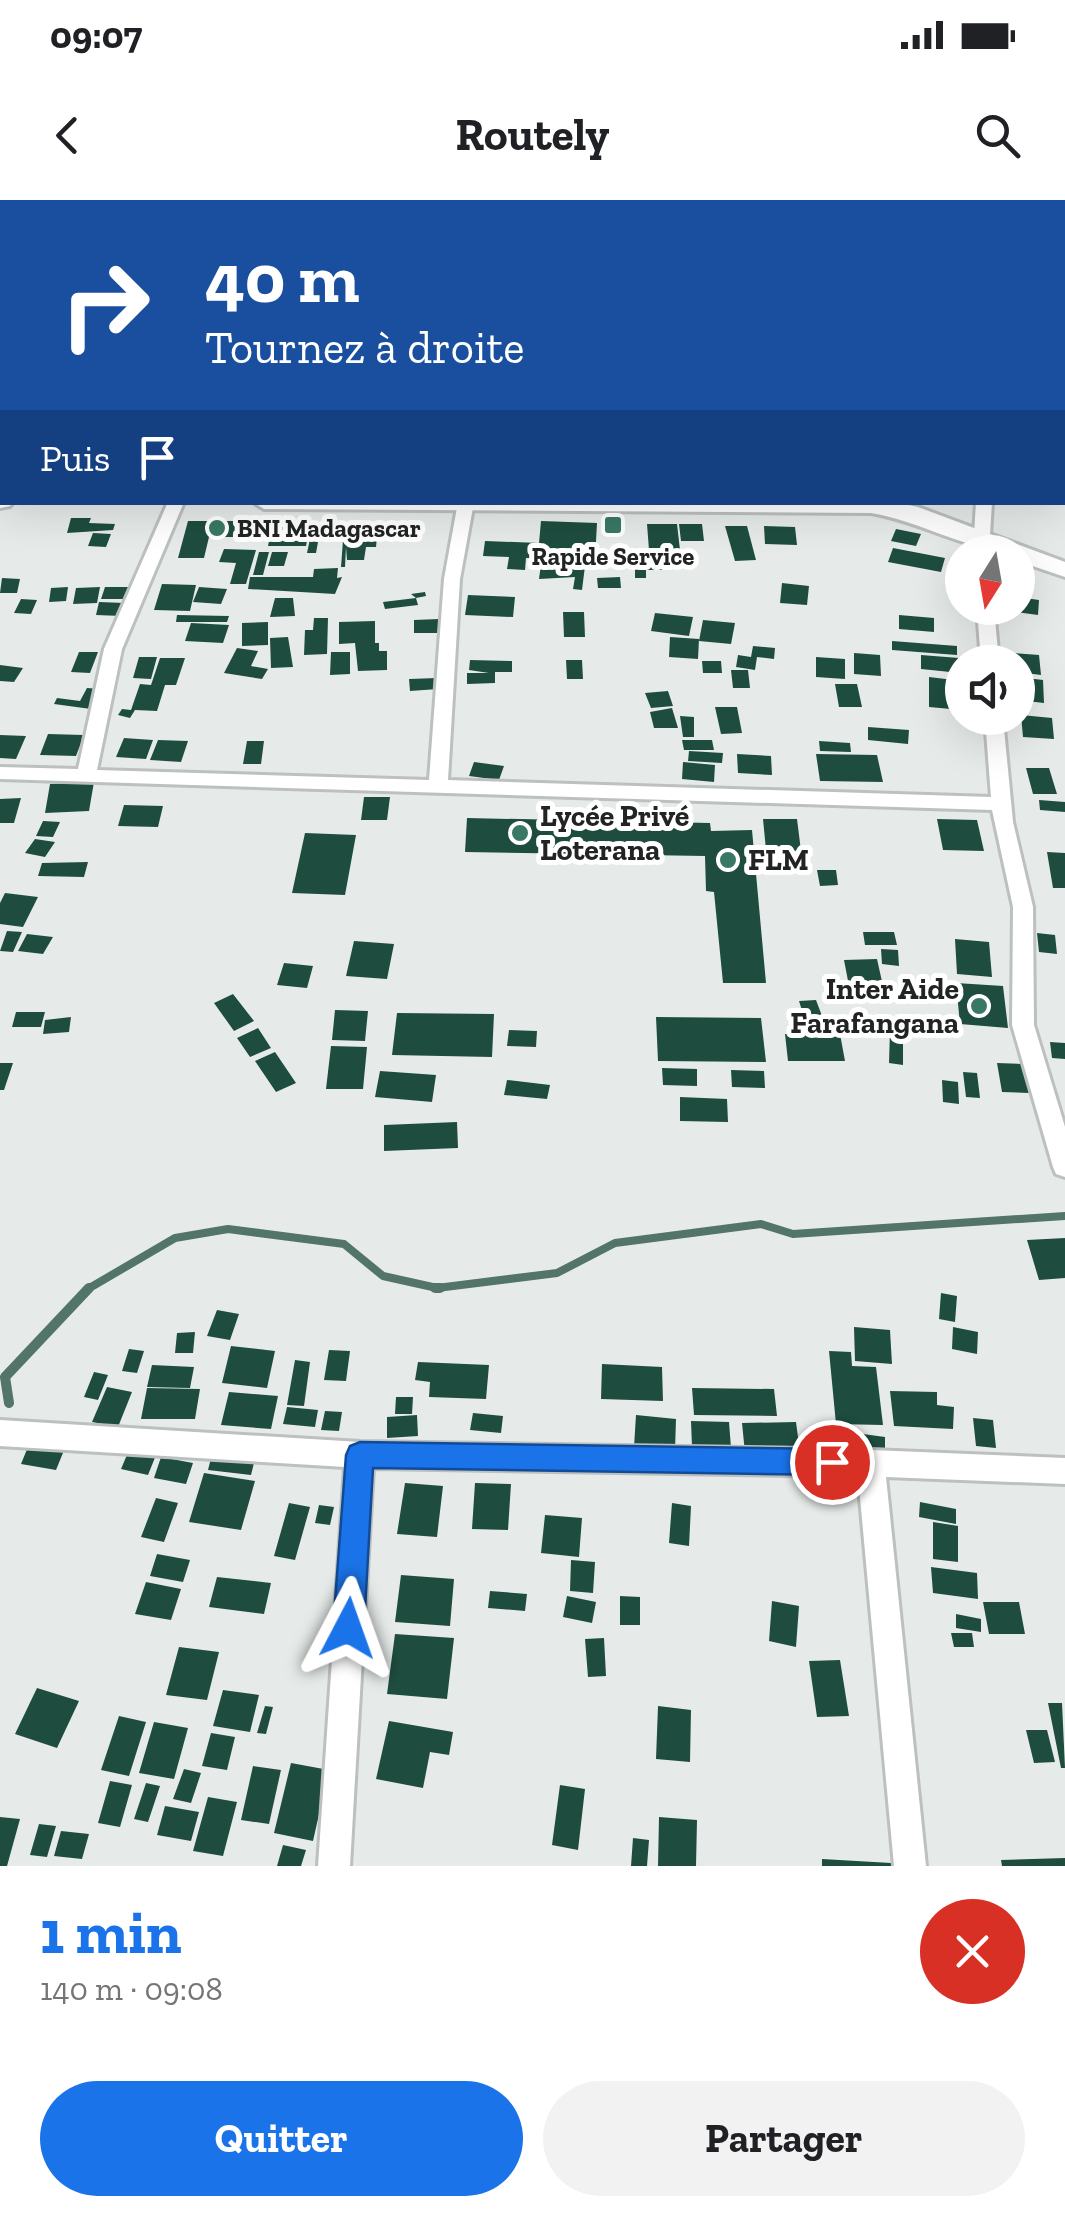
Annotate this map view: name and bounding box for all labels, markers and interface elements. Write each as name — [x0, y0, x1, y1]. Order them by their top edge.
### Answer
text: 09:07 — [50, 12, 142, 58]
icon: back — [40, 108, 95, 163]
text: Routely — [456, 108, 609, 162]
icon: search — [970, 108, 1025, 163]
text: 40 m — [205, 236, 360, 320]
icon: right — [40, 240, 170, 370]
text: Tournez à droite — [205, 321, 524, 375]
icon: arrive — [130, 430, 185, 485]
text: Puis — [40, 435, 110, 481]
place label: BNI Madagascar — [237, 513, 421, 543]
marker: Rapide Service — [602, 514, 624, 536]
marker: BNI Madagascar — [206, 517, 228, 539]
north arrow — [945, 535, 1035, 625]
map controls — [945, 535, 1035, 735]
place label: Rapide Service — [532, 541, 694, 571]
button: sound — [945, 645, 1035, 735]
place label: Lycée Privé Loterana — [540, 798, 689, 868]
marker: Lycée Privé Loterana — [509, 822, 531, 844]
place label: FLM — [748, 842, 809, 878]
marker: FLM — [717, 849, 739, 871]
place label: Inter Aide Farafangana — [790, 971, 959, 1041]
marker: Inter Aide Farafangana — [968, 995, 990, 1017]
pin — [790, 1420, 875, 1505]
icon: arrive — [805, 1435, 860, 1490]
position arrow — [296, 1576, 400, 1680]
text: 1 min — [40, 1896, 182, 1968]
button: close — [920, 1899, 1025, 2004]
text: 140 m · 09:08 — [40, 1970, 223, 2008]
button: Quitter — [40, 2081, 523, 2196]
button: Partager — [543, 2081, 1025, 2196]

